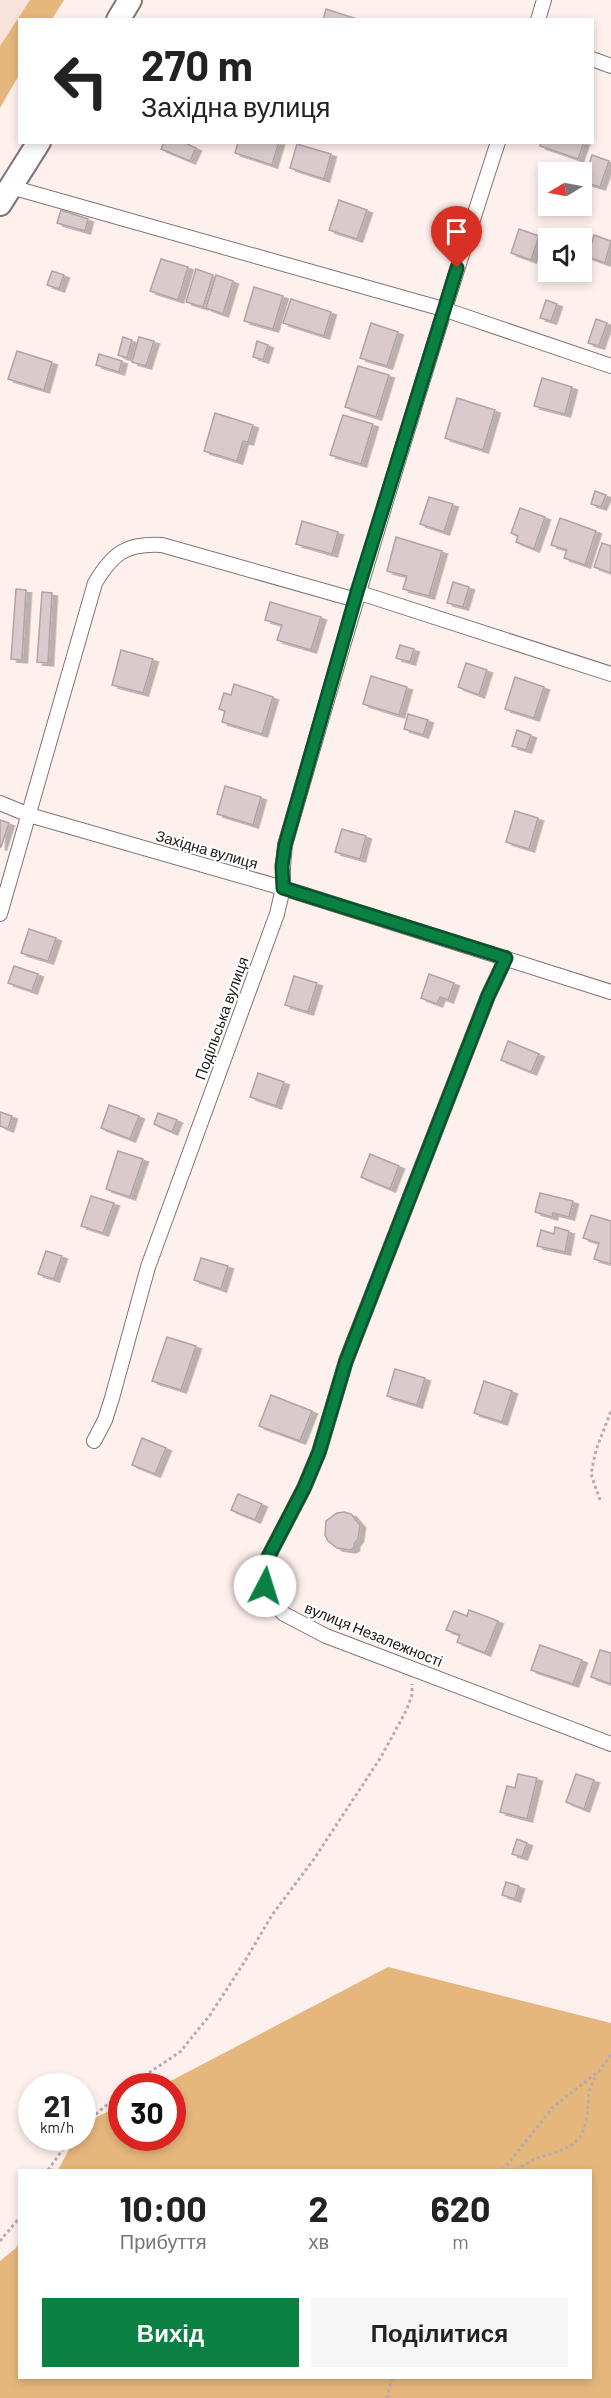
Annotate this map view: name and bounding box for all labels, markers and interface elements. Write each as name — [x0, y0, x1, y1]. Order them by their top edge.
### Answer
text: 270 m — [141, 39, 253, 89]
icon: left — [42, 42, 120, 120]
text: Західна вулиця — [141, 90, 330, 122]
north arrow — [538, 162, 592, 216]
map controls — [538, 162, 592, 282]
pin — [431, 206, 482, 268]
icon: arrive — [440, 215, 473, 248]
button: sound — [538, 228, 592, 282]
street label: Західна вулиця — [154, 826, 260, 872]
street label: Подільська вулиця — [190, 954, 252, 1082]
position arrow — [233, 1554, 297, 1618]
street label: вулиця Незалежності — [302, 1598, 446, 1670]
speed limit sign: 30 — [108, 2073, 186, 2151]
text: 21 — [43, 2087, 71, 2123]
text: km/h — [40, 2118, 74, 2136]
text: 10:00 — [119, 2186, 207, 2229]
text: 2 — [309, 2186, 329, 2229]
text: 620 — [431, 2186, 491, 2229]
text: Прибуття — [120, 2229, 207, 2253]
text: хв — [308, 2229, 329, 2253]
text: m — [452, 2229, 469, 2253]
button: Вихід — [42, 2298, 299, 2367]
button: Поділитися — [311, 2298, 568, 2367]

